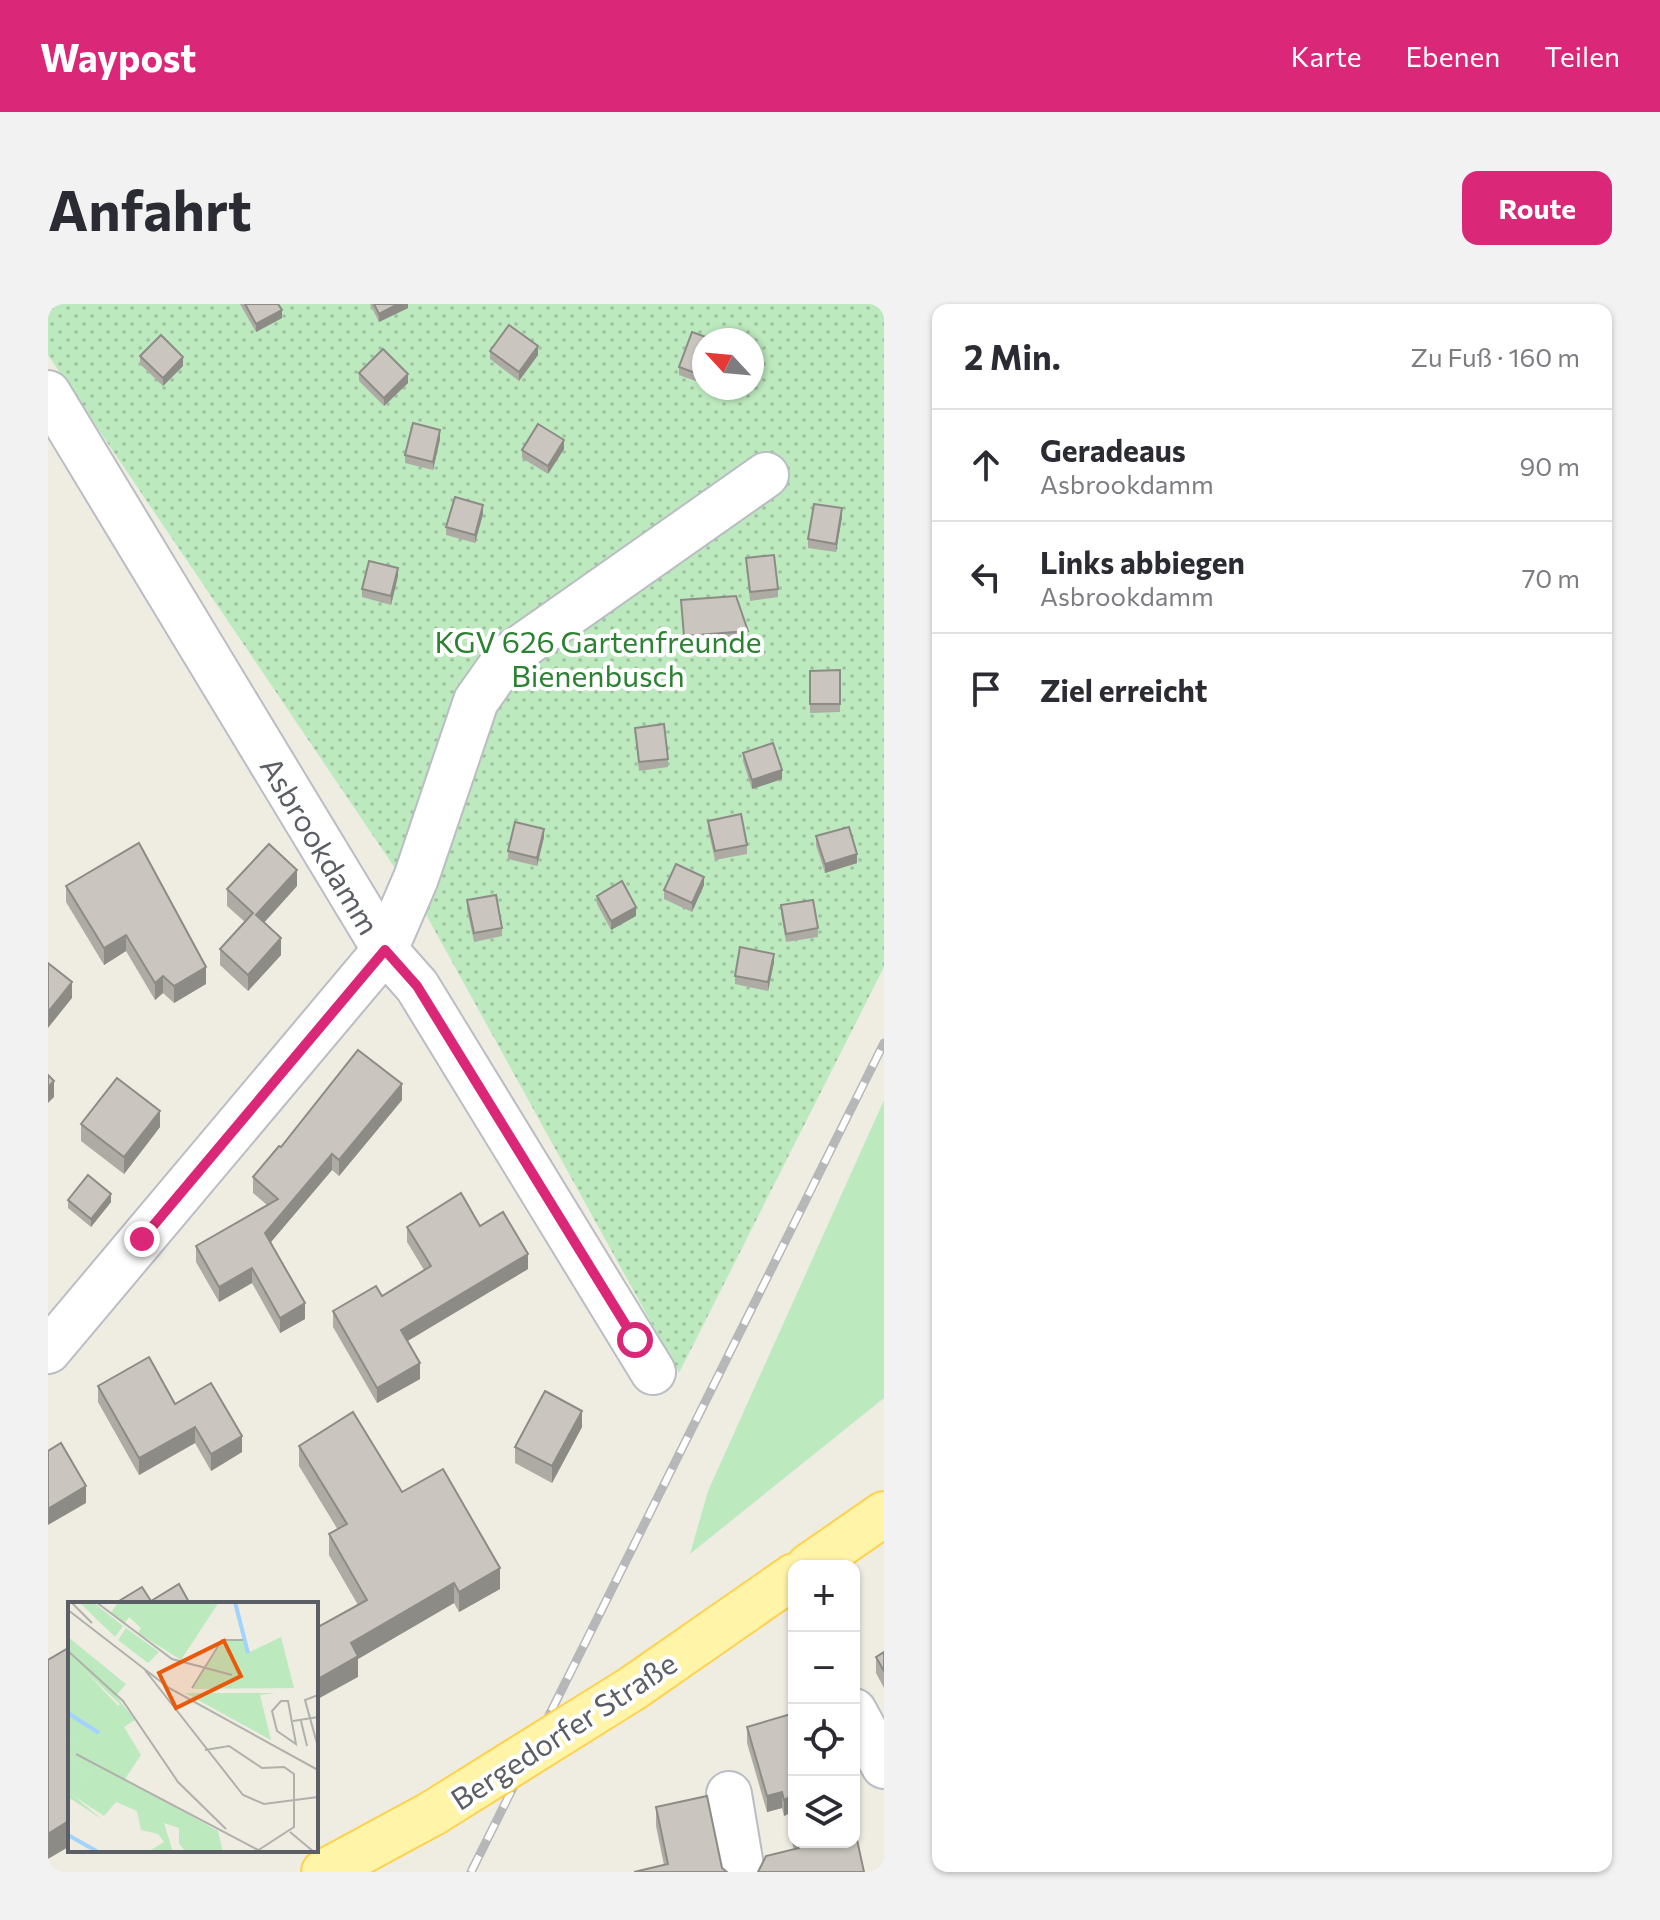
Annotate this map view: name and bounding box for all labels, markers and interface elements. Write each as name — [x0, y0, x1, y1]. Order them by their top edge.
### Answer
text: Waypost — [40, 33, 196, 80]
text: Karte — [1291, 39, 1362, 73]
text: Ebenen — [1406, 39, 1500, 73]
text: Teilen — [1544, 39, 1620, 73]
button: Route — [1462, 171, 1612, 245]
text: Anfahrt — [48, 174, 252, 243]
north arrow — [692, 328, 764, 400]
text: 2 Min. — [964, 335, 1061, 377]
text: Zu Fuß · 160 m — [1411, 341, 1580, 372]
text: Geradeaus — [1040, 431, 1186, 468]
icon: ahead — [964, 443, 1008, 487]
text: 90 m — [1520, 450, 1580, 481]
text: Asbrookdamm — [1040, 468, 1214, 499]
text: Links abbiegen — [1040, 543, 1245, 580]
icon: left — [964, 555, 1008, 599]
text: 70 m — [1522, 562, 1580, 593]
text: Asbrookdamm — [1040, 580, 1214, 611]
park label: KGV 626 Gartenfreunde Bienenbusch — [435, 622, 762, 693]
icon: arrive — [964, 667, 1008, 711]
text: Ziel erreicht — [1040, 671, 1208, 708]
street label: Asbrookdamm — [254, 750, 388, 940]
route end — [124, 1221, 160, 1257]
route start — [617, 1322, 653, 1358]
map controls — [788, 1560, 860, 1848]
button: + — [788, 1560, 860, 1632]
inset map — [68, 1602, 318, 1852]
button: − — [788, 1632, 860, 1704]
street label: Bergedorfer Straße — [443, 1643, 683, 1817]
button: locate — [788, 1704, 860, 1776]
button: layers — [788, 1776, 860, 1848]

